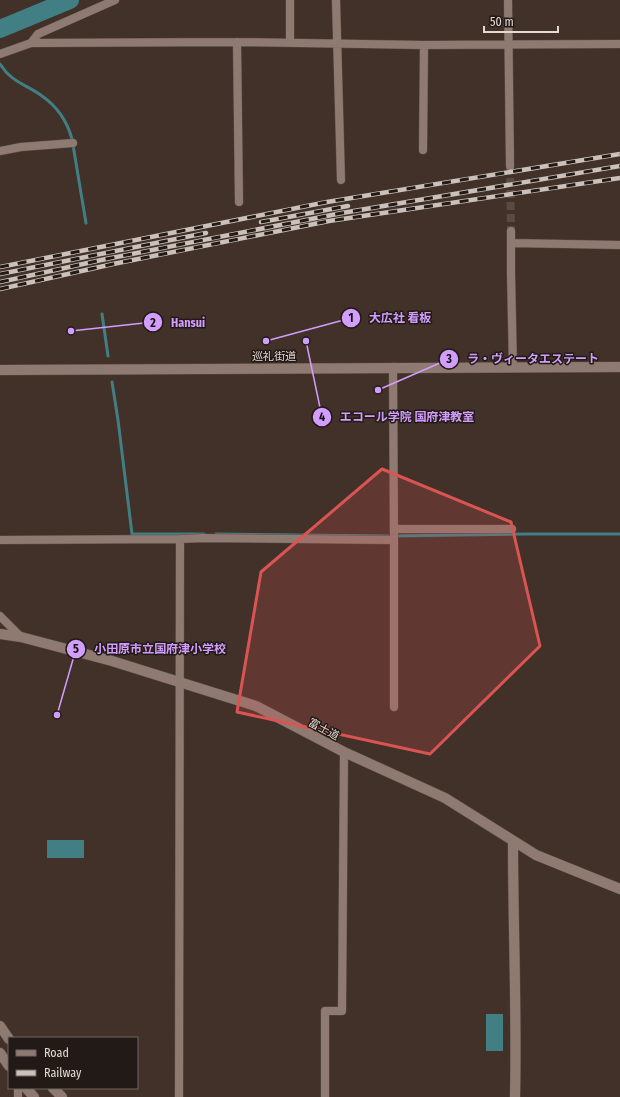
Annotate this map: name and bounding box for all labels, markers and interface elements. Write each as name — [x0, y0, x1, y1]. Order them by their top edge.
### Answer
scale bar — [484, 8, 558, 34]
text: 50 m — [490, 15, 514, 29]
callout: 大広社 看板 — [341, 306, 440, 330]
callout: Hansui — [143, 310, 213, 334]
text: 1 — [348, 311, 354, 325]
text: 大広社 看板 — [369, 311, 431, 325]
text: 2 — [149, 316, 156, 330]
text: Hansui — [171, 316, 205, 330]
callout: ラ・ヴィータエステート — [439, 347, 607, 371]
street label: 巡礼街道 — [252, 350, 296, 363]
text: 3 — [445, 352, 452, 366]
text: ラ・ヴィータエステート — [467, 352, 599, 366]
callout: エコール学院 国府津教室 — [312, 405, 482, 429]
text: 4 — [319, 410, 325, 424]
text: エコール学院 国府津教室 — [340, 410, 474, 424]
callout: 小田原市立国府津小学校 — [66, 637, 234, 661]
text: 5 — [73, 642, 79, 656]
text: 小田原市立国府津小学校 — [94, 642, 226, 656]
street label: 富士道 — [306, 716, 341, 743]
legend — [8, 1037, 138, 1089]
text: Road — [44, 1046, 69, 1060]
text: Railway — [44, 1066, 82, 1080]

